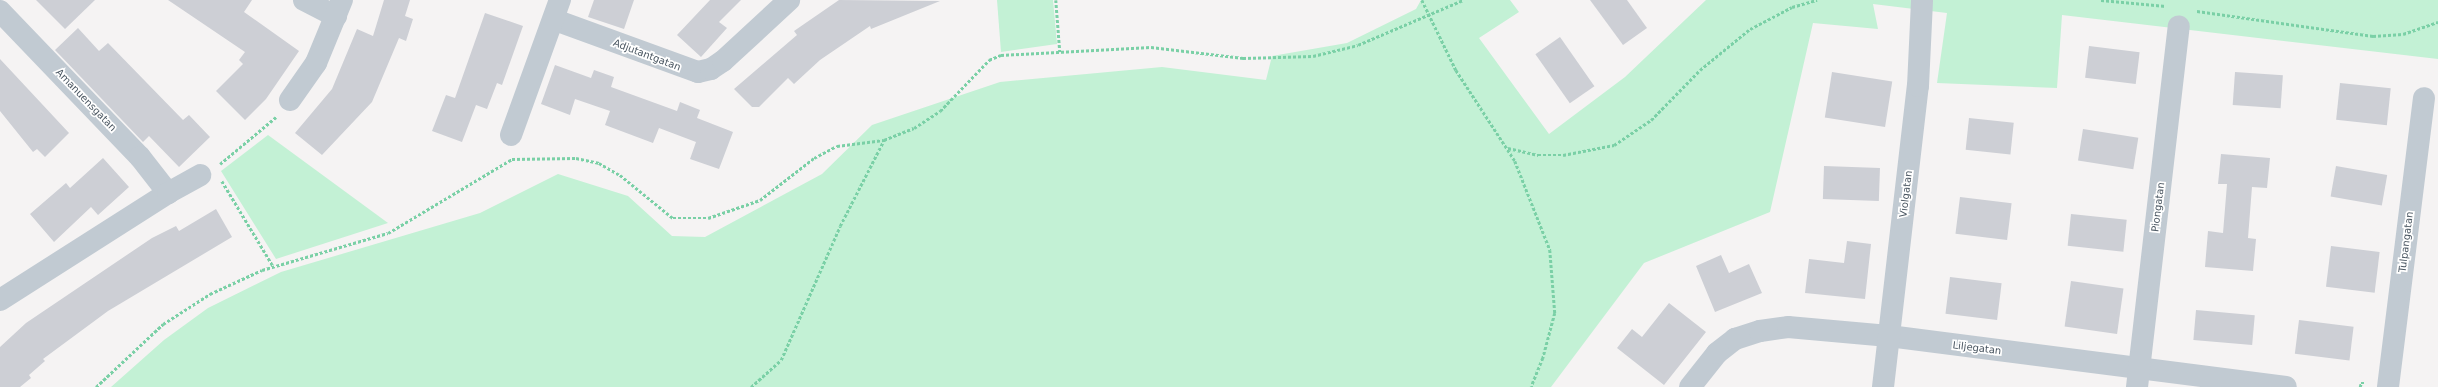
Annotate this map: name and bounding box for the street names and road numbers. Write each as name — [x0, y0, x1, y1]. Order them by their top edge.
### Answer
street label: Adjutantgatan — [612, 37, 682, 73]
street label: Amanuensgatan — [53, 66, 119, 134]
street label: Violgatan — [1897, 170, 1915, 218]
street label: Piongatan — [2149, 182, 2167, 232]
street label: Tulpangatan — [2396, 211, 2416, 273]
street label: Liljegatan — [1952, 339, 2002, 357]

